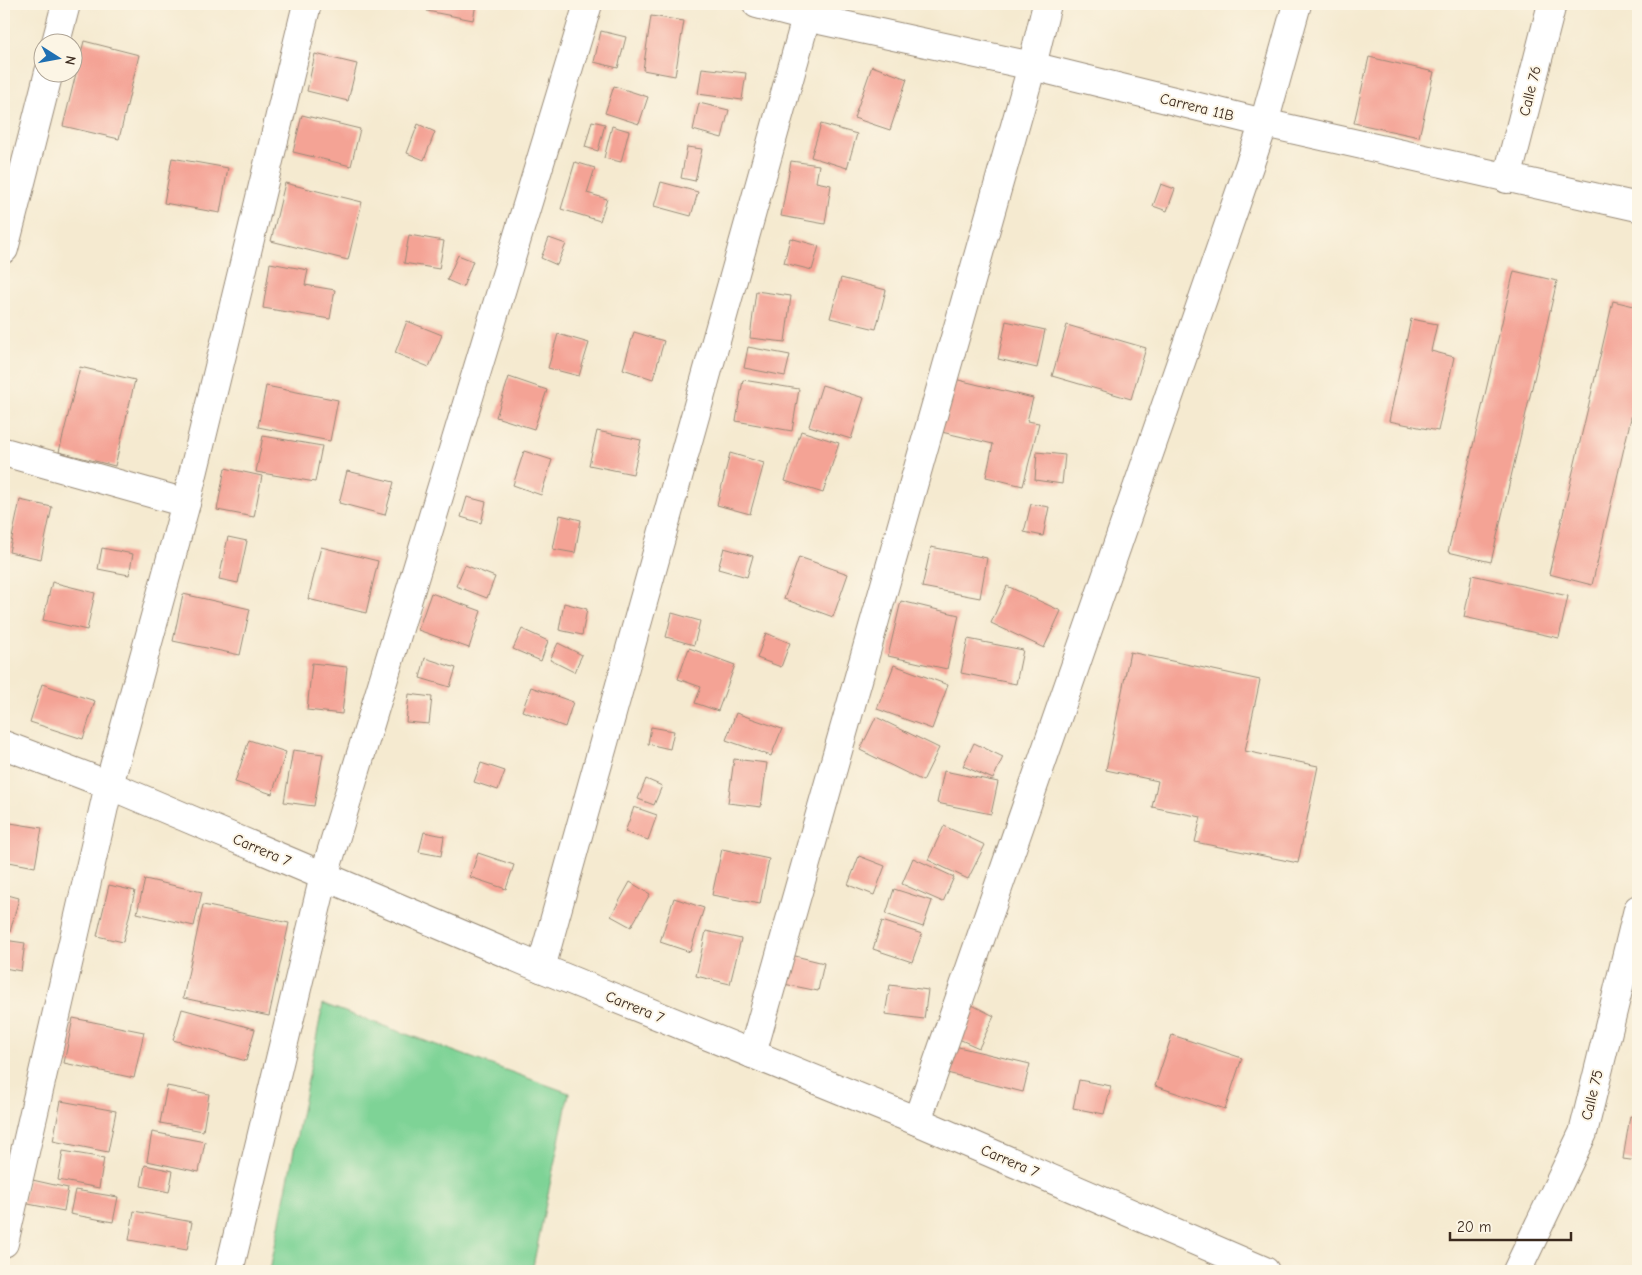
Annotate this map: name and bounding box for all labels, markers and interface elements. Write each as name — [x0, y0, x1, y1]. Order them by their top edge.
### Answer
north arrow — [32, 32, 82, 82]
text: N — [61, 54, 79, 66]
street label: Calle 76 — [1515, 64, 1545, 118]
street label: Carrera 11B — [1158, 89, 1236, 125]
street label: Carrera 7 — [230, 830, 294, 870]
street label: Carrera 7 — [603, 987, 667, 1027]
street label: Calle 75 — [1577, 1068, 1607, 1122]
street label: Carrera 7 — [978, 1141, 1042, 1181]
scale bar — [1450, 1210, 1571, 1242]
text: 20 m — [1457, 1218, 1491, 1236]

